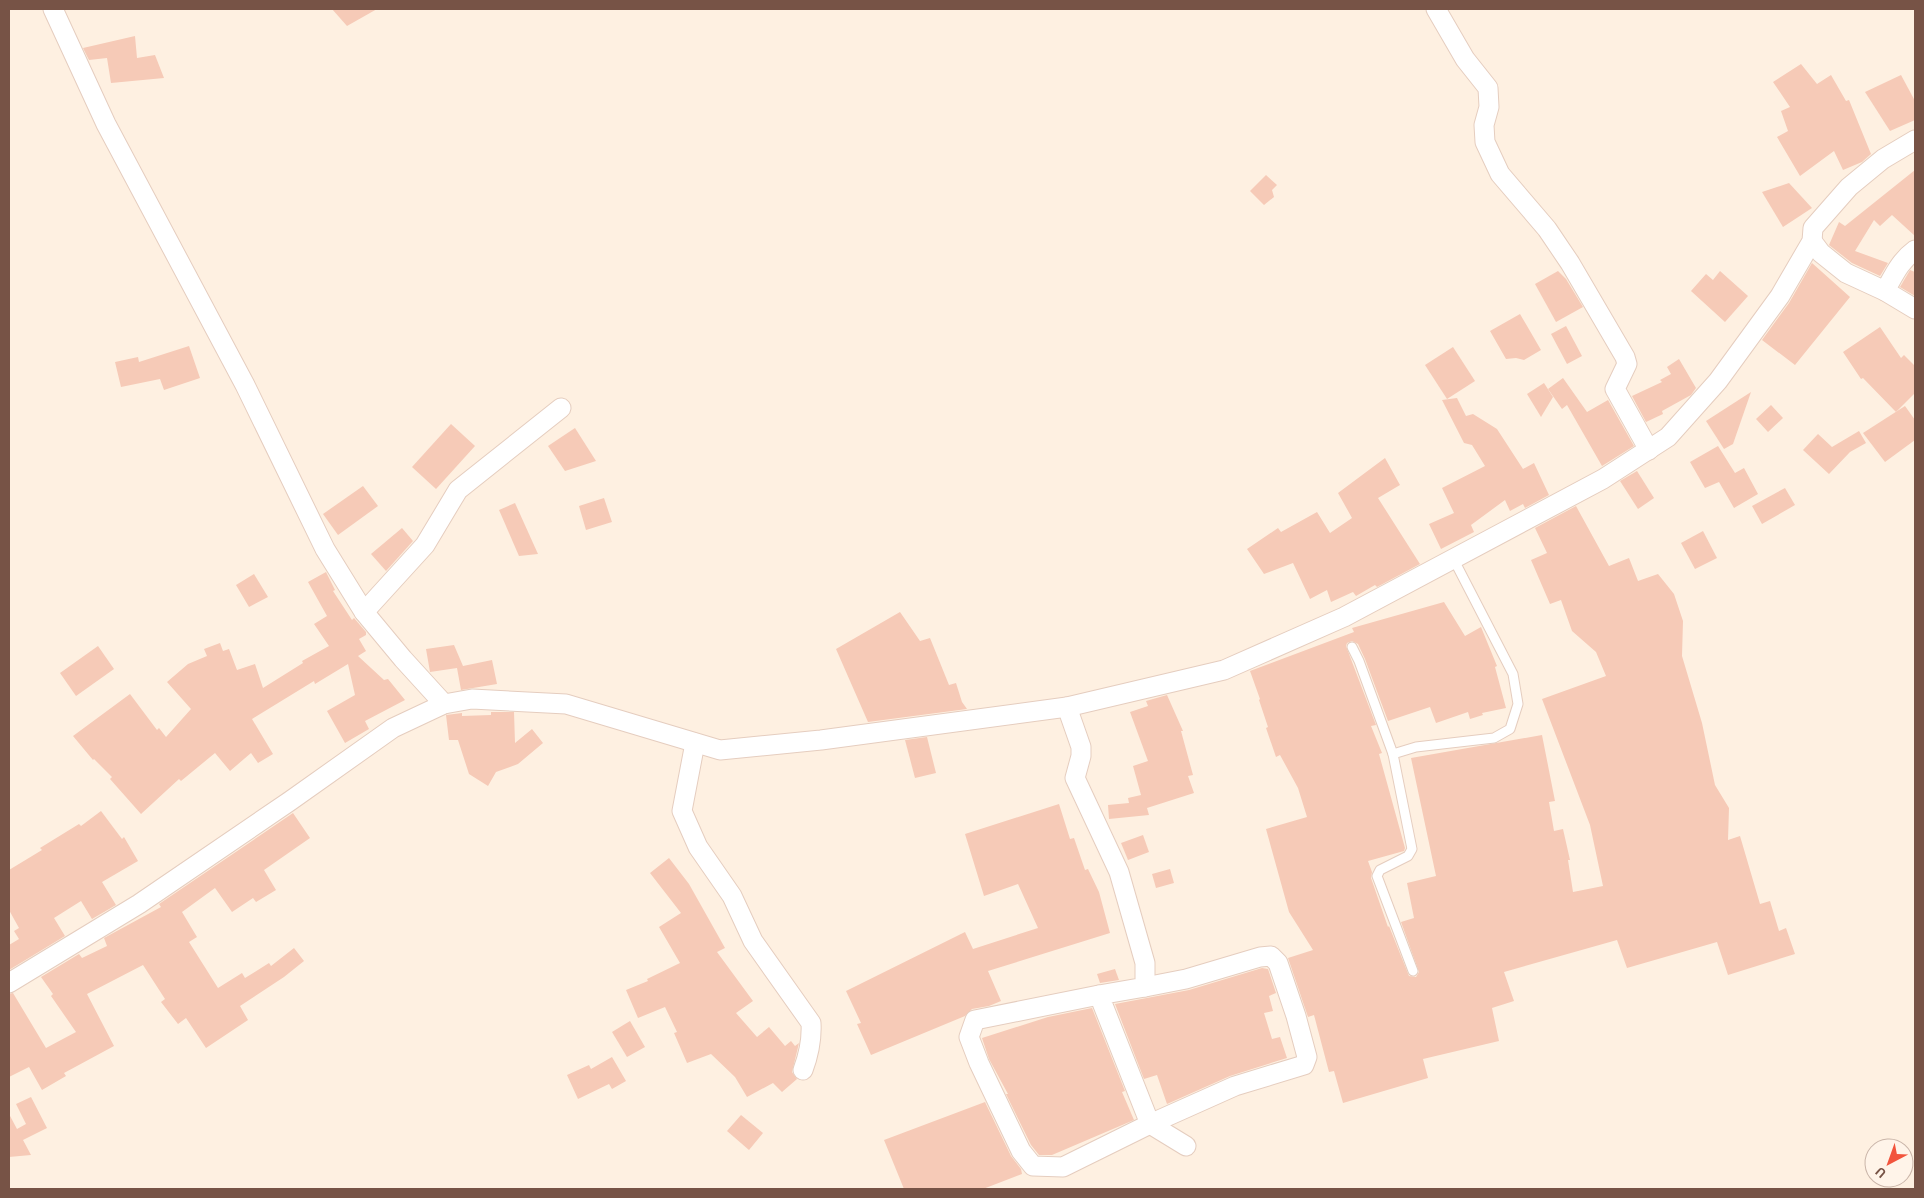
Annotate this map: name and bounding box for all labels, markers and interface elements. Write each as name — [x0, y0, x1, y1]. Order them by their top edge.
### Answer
north arrow — [1864, 1138, 1914, 1188]
text: U — [1873, 1164, 1889, 1180]

